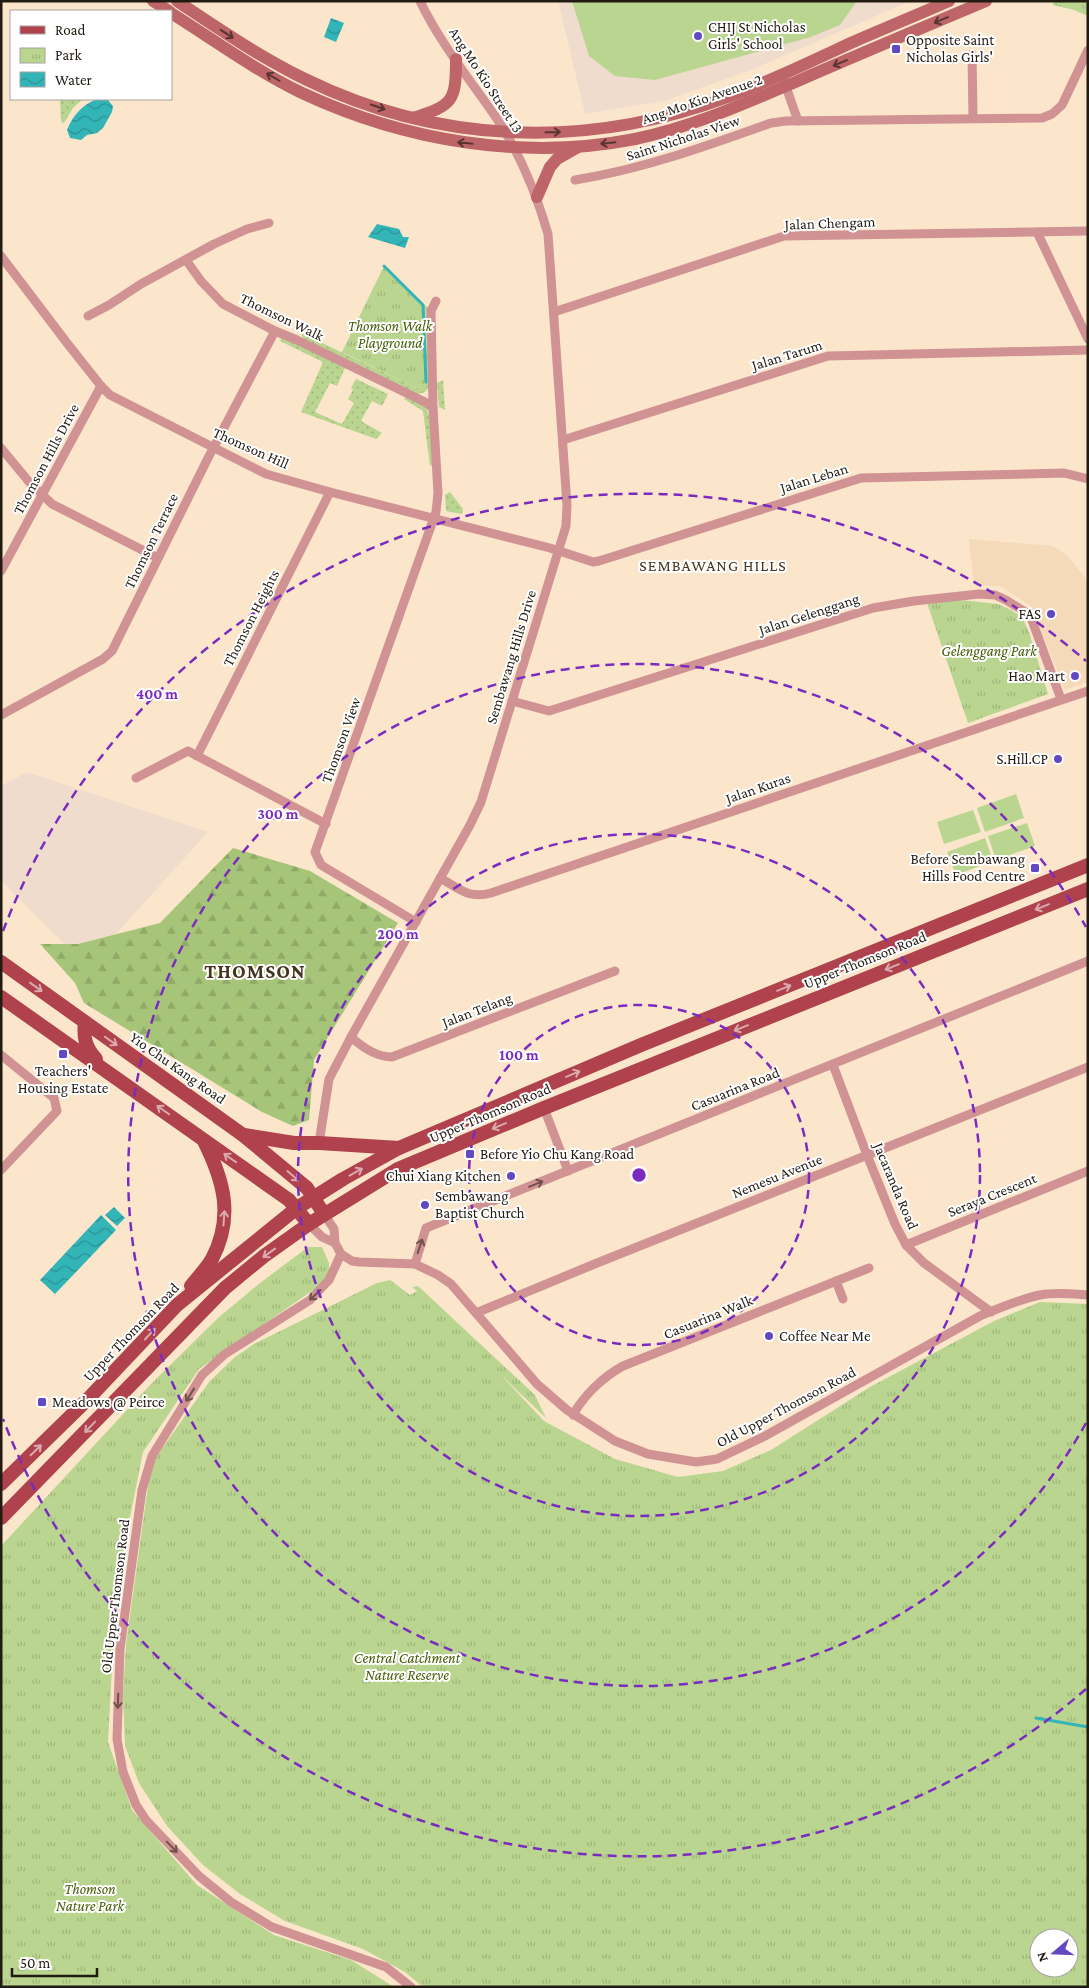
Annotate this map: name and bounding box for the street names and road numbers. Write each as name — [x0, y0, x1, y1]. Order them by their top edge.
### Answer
street label: Ang Mo Kio Street 13 — [445, 24, 526, 136]
street label: Ang Mo Kio Avenue 2 — [640, 71, 765, 128]
street label: Saint Nicholas View — [624, 112, 743, 164]
street label: Jalan Chengam — [782, 213, 876, 234]
street label: Thomson Walk — [238, 290, 327, 345]
street label: Jalan Tarum — [748, 337, 825, 375]
street label: Thomson Hills Drive — [10, 401, 82, 517]
street label: Thomson Hill — [210, 424, 292, 472]
street label: Jalan Leban — [776, 460, 850, 497]
street label: Thomson Terrace — [121, 490, 181, 591]
street label: Thomson Heights — [220, 567, 283, 669]
street label: Sembawang Hills Drive — [483, 588, 540, 726]
street label: Jalan Gelenggang — [755, 590, 861, 639]
street label: Thomson View — [318, 694, 364, 785]
street label: Jalan Kuras — [722, 769, 793, 808]
street label: Upper Thomson Road — [801, 928, 929, 993]
street label: Jalan Telang — [438, 989, 515, 1032]
street label: Yio Chu Kang Road — [126, 1029, 229, 1108]
street label: Casuarina Road — [688, 1064, 782, 1114]
street label: Upper Thomson Road — [427, 1080, 554, 1147]
street label: Jacaranda Road — [869, 1138, 922, 1232]
street label: Nemesu Avenue — [730, 1150, 825, 1201]
street label: Seraya Crescent — [945, 1170, 1040, 1221]
street label: Upper Thomson Road — [80, 1279, 183, 1385]
street label: Casuarina Walk — [661, 1292, 756, 1342]
street label: Old Upper Thomson Road — [714, 1363, 859, 1451]
street label: Old Upper Thomson Road — [98, 1518, 133, 1674]

